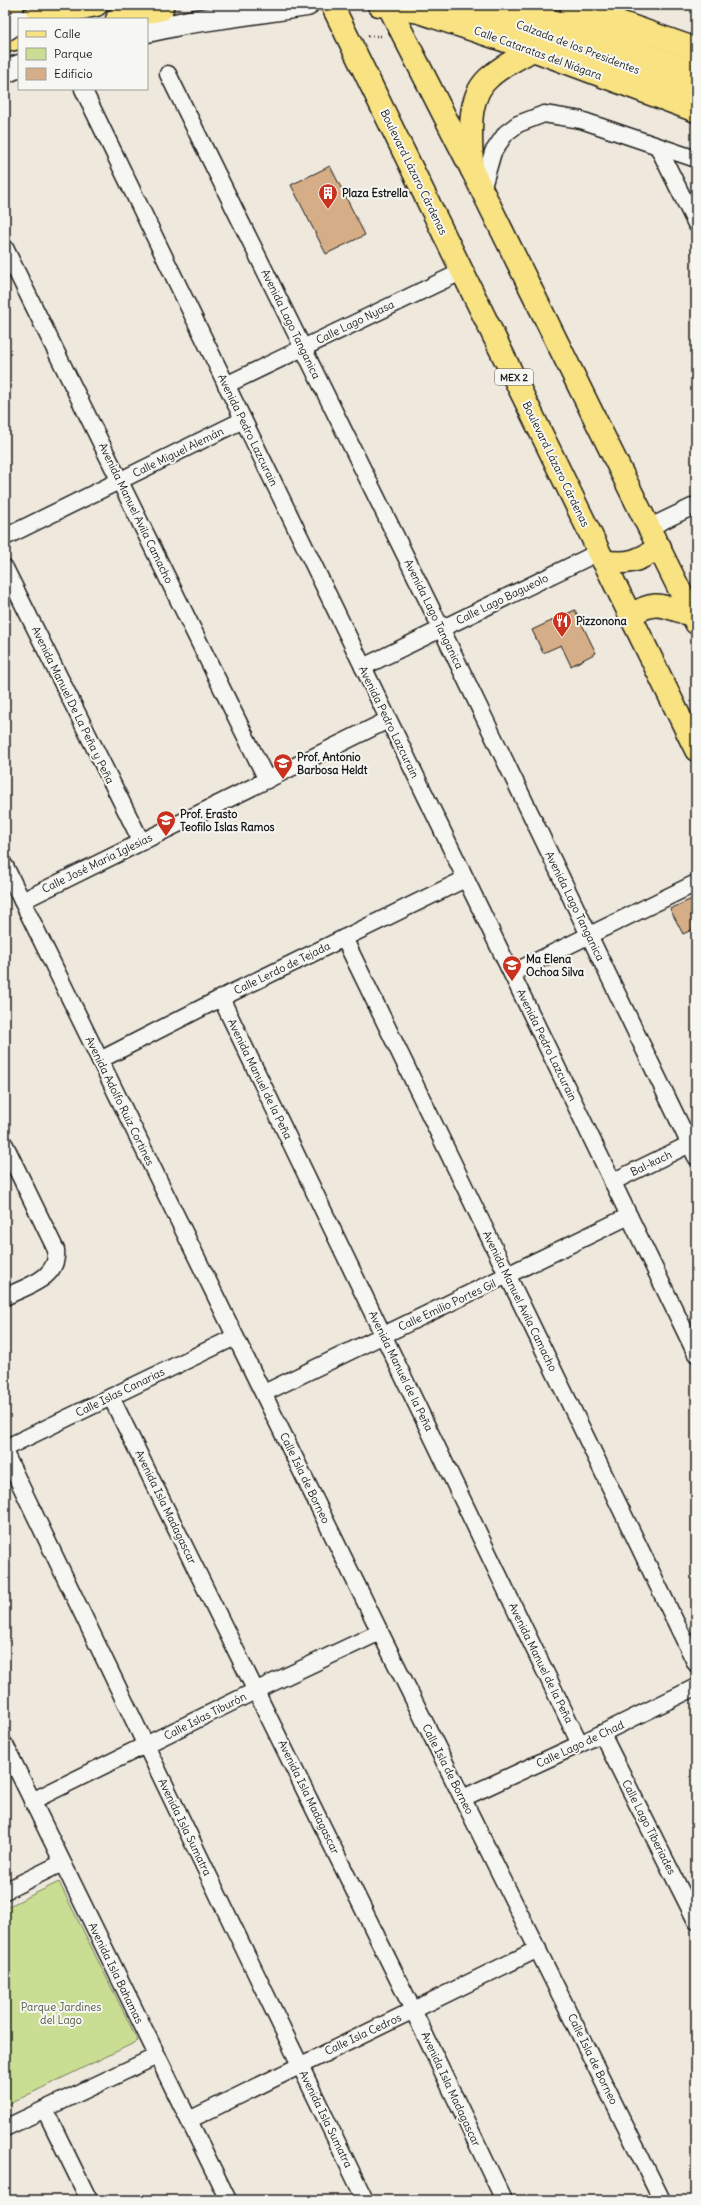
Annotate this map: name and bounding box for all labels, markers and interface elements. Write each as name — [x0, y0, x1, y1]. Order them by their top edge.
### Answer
street label: Calzada de los Presidentes — [514, 17, 642, 77]
legend — [18, 18, 148, 90]
street label: Calle Cataratas del Niágara — [472, 23, 604, 83]
text: Calle — [54, 26, 81, 41]
text: Parque — [54, 46, 93, 61]
text: Edificio — [54, 66, 93, 81]
street label: Boulevard Lázaro Cárdenas — [377, 107, 451, 237]
building icon: Plaza Estrella — [317, 182, 339, 210]
place label: Plaza Estrella — [342, 186, 409, 200]
street label: Avenida Lago Tanganica — [258, 267, 324, 381]
street label: Calle Lago Nyasa — [314, 297, 396, 347]
road number: MEX 2 — [495, 369, 533, 385]
street label: Avenida Pedro Lazcurain — [215, 372, 281, 488]
street label: Boulevard Lázaro Cárdenas — [519, 399, 593, 529]
street label: Calle Miguel Alemán — [130, 424, 226, 480]
street label: Avenida Manuel Avila Camacho — [96, 440, 176, 586]
street label: Avenida Lago Tanganica — [401, 557, 467, 671]
street label: Calle Lago Bagueolo — [454, 571, 550, 627]
restaurant icon: Pizzonona — [551, 610, 573, 638]
place label: Pizzonona — [576, 614, 628, 628]
street label: Avenida Manuel De La Peña y Peña — [29, 624, 117, 786]
street label: Avenida Pedro Lazcurain — [356, 664, 422, 780]
place label: Prof. Antonio Barbosa Heldt — [297, 750, 368, 777]
school or university icon: Prof. Antonio Barbosa Heldt — [272, 752, 294, 780]
place label: Prof. Erasto Teofilo Islas Ramos — [180, 807, 275, 834]
school or university icon: Prof. Erasto Teofilo Islas Ramos — [155, 809, 177, 837]
street label: Calle José María Iglesias — [40, 830, 154, 896]
street label: Avenida Lago Tanganica — [542, 849, 608, 963]
street label: Calle Lerdo de Tejada — [232, 939, 332, 997]
place label: Ma Elena Ochoa Silva — [526, 952, 585, 979]
school or university icon: Ma Elena Ochoa Silva — [501, 954, 523, 982]
street label: Avenida Pedro Lazcurain — [514, 987, 580, 1103]
street label: Avenida Manuel de la Peña — [225, 1016, 295, 1142]
street label: Avenida Adolfo Ruiz Cortines — [83, 1034, 157, 1168]
street label: Bal-kach — [628, 1147, 674, 1179]
street label: Avenida Manuel Avila Camacho — [480, 1228, 560, 1374]
street label: Calle Emilio Portes Gil — [396, 1276, 498, 1334]
street label: Avenida Manuel de la Peña — [366, 1308, 436, 1434]
street label: Calle Islas Canarias — [73, 1364, 167, 1420]
street label: Calle Isla de Borneo — [277, 1430, 333, 1526]
street label: Avenida Isla Madagascar — [132, 1448, 200, 1567]
street label: Avenida Manuel de la Peña — [506, 1600, 576, 1726]
street label: Calle Islas Tiburón — [161, 1689, 249, 1743]
street label: Calle Lago de Chad — [534, 1717, 627, 1770]
street label: Calle Isla de Borneo — [419, 1722, 477, 1816]
street label: Avenida Isla Madagascar — [275, 1738, 343, 1857]
street label: Avenida Isla Sumatra — [155, 1776, 215, 1878]
street label: Calle Lago Tiberiades — [619, 1777, 679, 1877]
street label: Avenida Isla Bahamas — [85, 1920, 147, 2026]
park label: Parque Jardines del Lago — [21, 2000, 101, 2027]
street label: Calle Isla Cedros — [322, 2010, 404, 2058]
street label: Calle Isla de Borneo — [565, 2011, 621, 2107]
street label: Avenida Isla Madagascar — [418, 2029, 484, 2149]
street label: Avenida Isla Sumatra — [296, 2068, 356, 2170]

